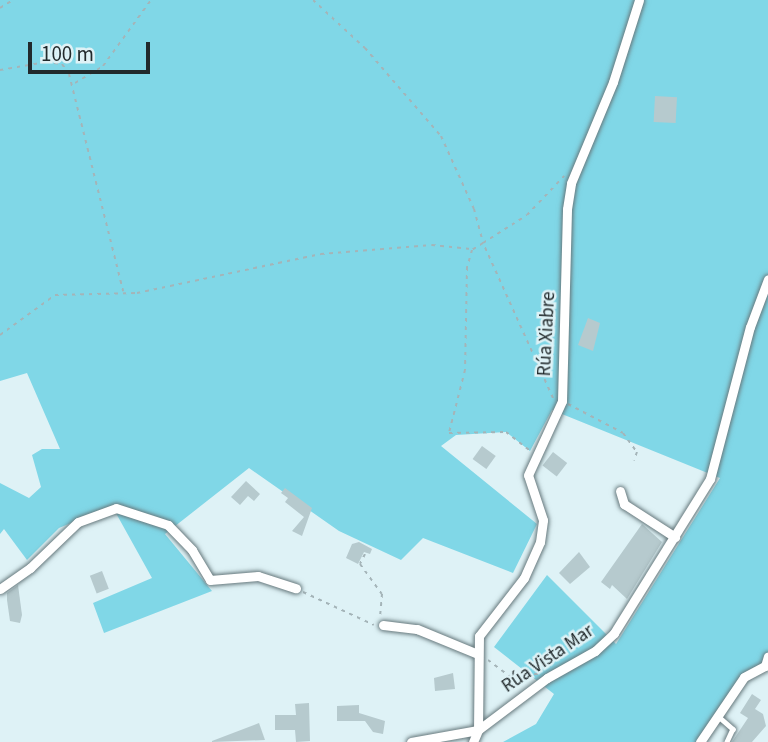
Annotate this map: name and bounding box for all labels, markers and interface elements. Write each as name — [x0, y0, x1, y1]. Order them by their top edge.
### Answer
scale bar — [32, 28, 154, 72]
text: 100 m — [41, 39, 94, 69]
street label: Rúa Xiabre — [533, 291, 561, 377]
street label: Rúa Vista Mar — [498, 620, 598, 698]

